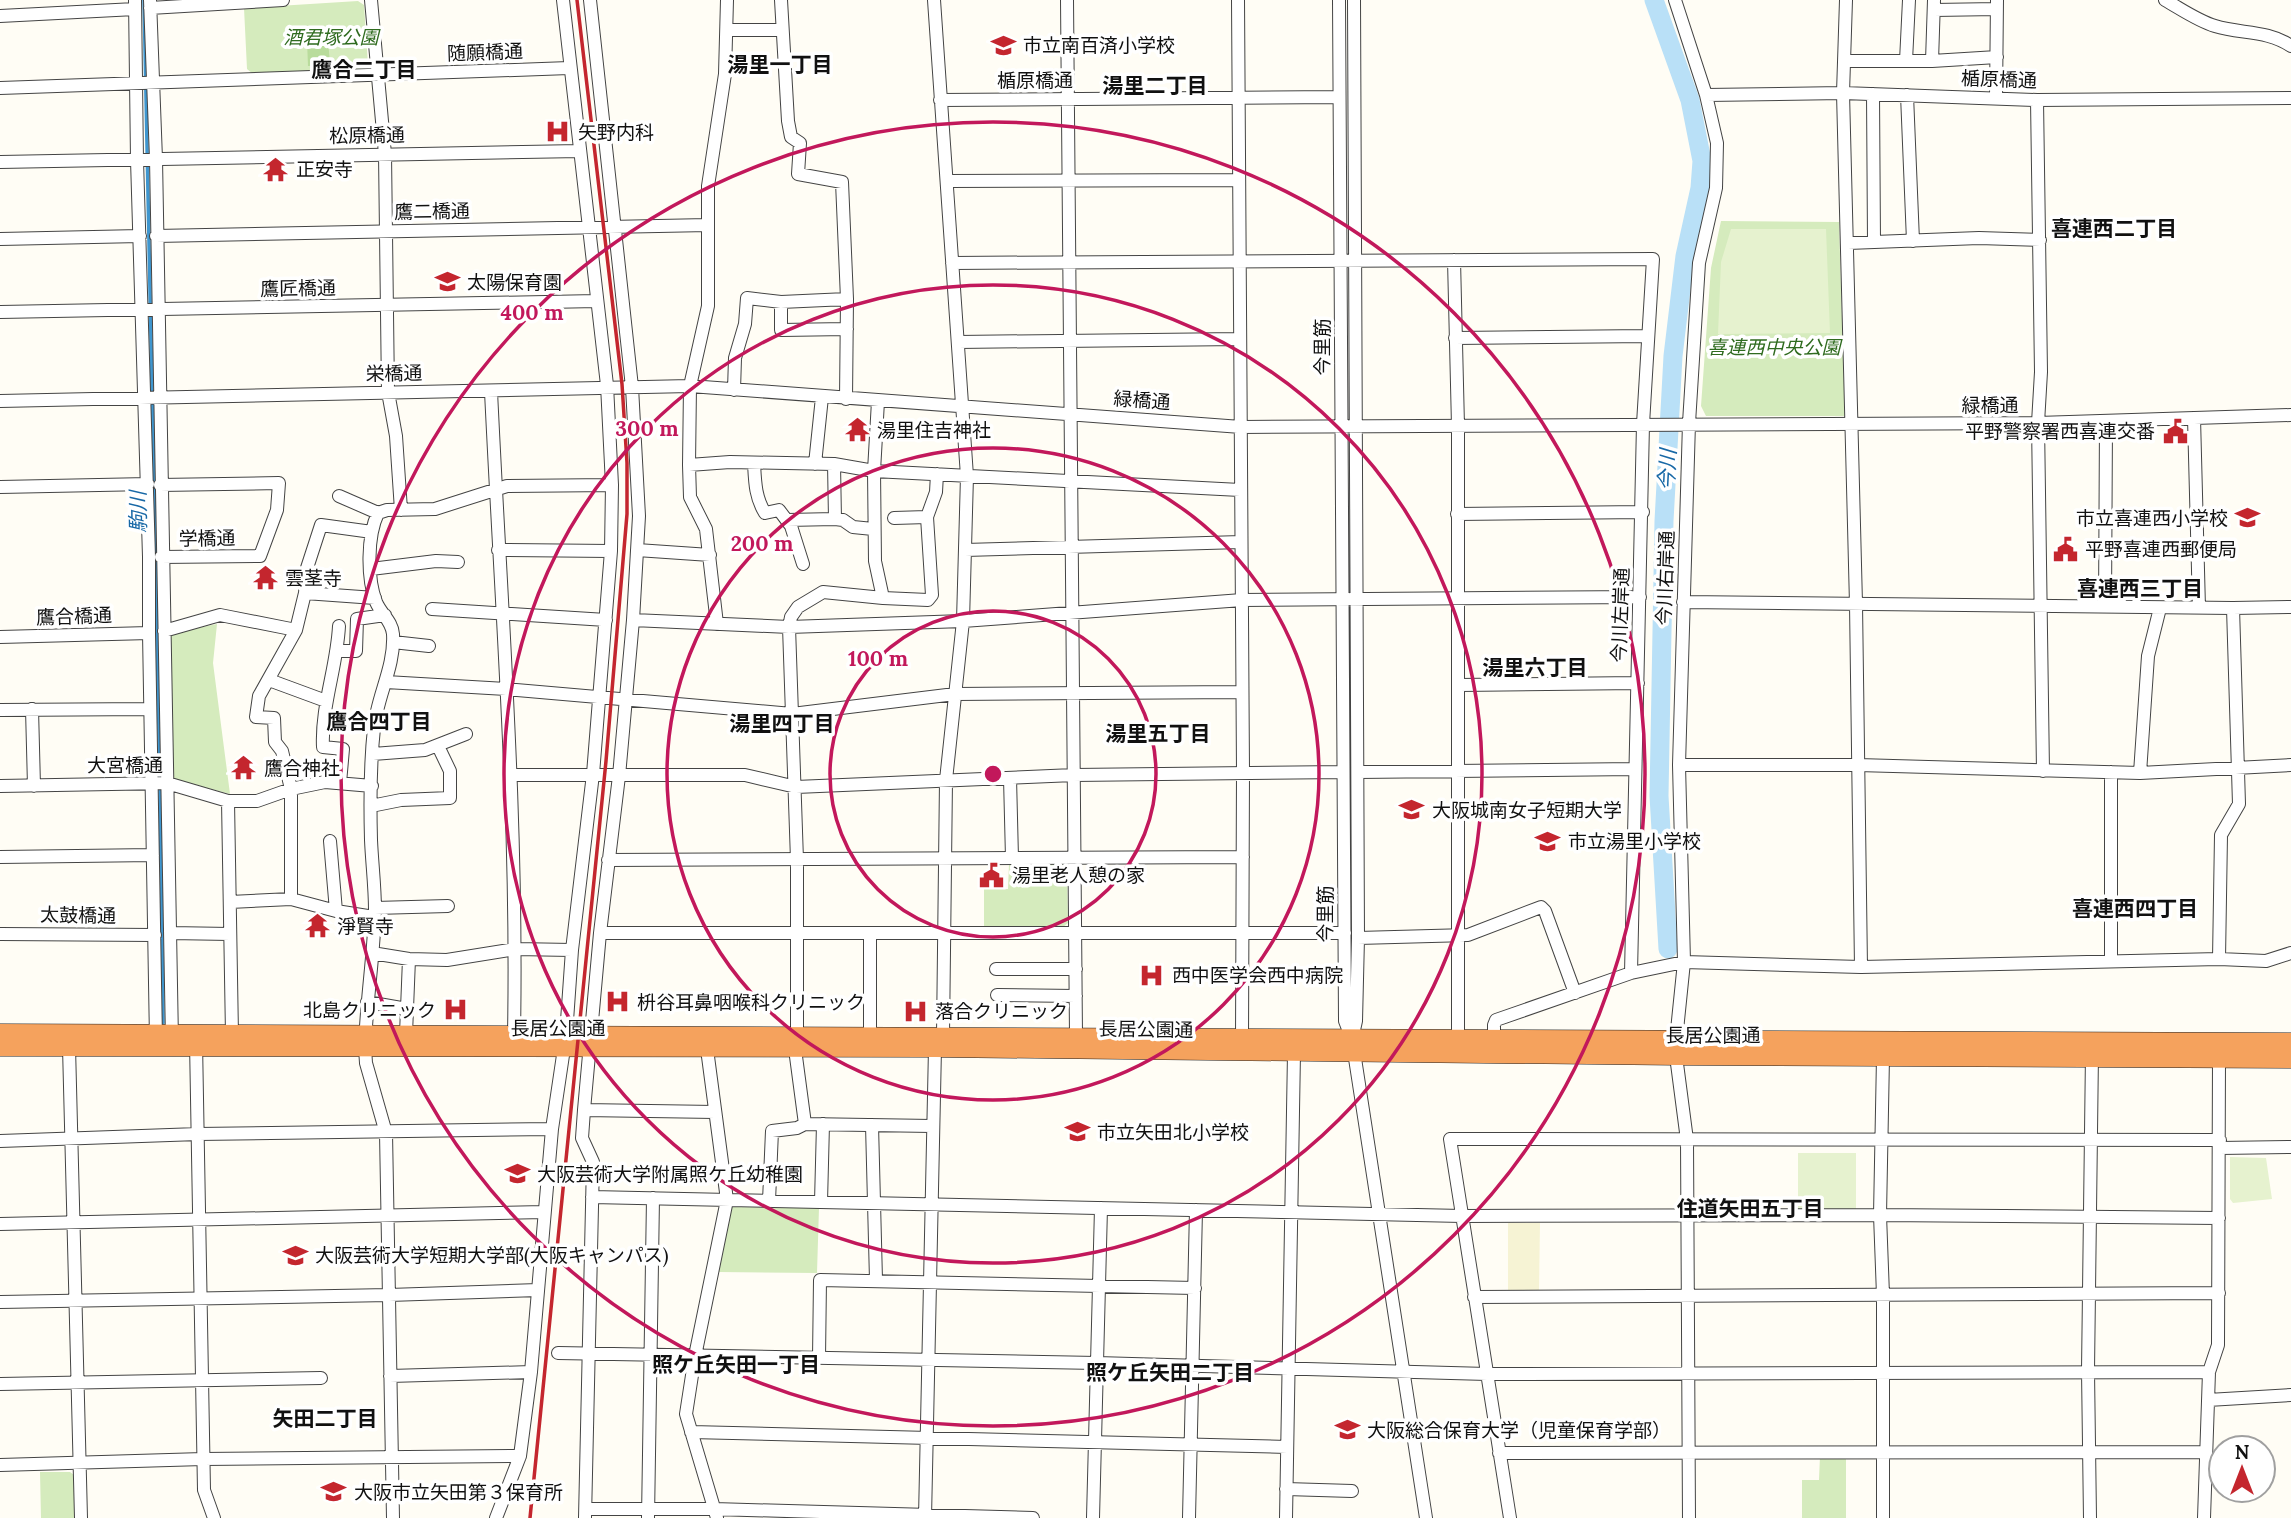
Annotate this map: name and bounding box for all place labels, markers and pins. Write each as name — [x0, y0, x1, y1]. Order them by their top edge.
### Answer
school or university icon: 市立南百済小学校 — [989, 31, 1017, 59]
place label: 市立南百済小学校 — [1023, 33, 1175, 57]
hospital icon: 矢野内科 — [544, 118, 572, 146]
place label: 矢野内科 — [578, 120, 654, 144]
temple icon: 正安寺 — [262, 155, 290, 183]
place label: 正安寺 — [296, 157, 353, 181]
school or university icon: 太陽保育園 — [433, 268, 461, 296]
place label: 太陽保育園 — [467, 270, 562, 294]
temple icon: 湯里住吉神社 — [843, 416, 871, 444]
public building icon: 平野警察署西喜連交番 — [2161, 417, 2189, 445]
place label: 湯里住吉神社 — [877, 418, 991, 442]
place label: 平野警察署西喜連交番 — [1965, 419, 2155, 443]
school or university icon: 市立喜連西小学校 — [2234, 504, 2262, 532]
place label: 市立喜連西小学校 — [2076, 506, 2228, 530]
public building icon: 平野喜連西郵便局 — [2051, 535, 2079, 563]
place label: 平野喜連西郵便局 — [2085, 537, 2237, 561]
temple icon: 雲茎寺 — [251, 564, 279, 592]
place label: 雲茎寺 — [285, 566, 342, 590]
temple icon: 鷹合神社 — [230, 754, 258, 782]
place label: 鷹合神社 — [264, 756, 340, 780]
centre of rings — [981, 762, 1005, 786]
school or university icon: 大阪城南女子短期大学 — [1398, 796, 1426, 824]
place label: 大阪城南女子短期大学 — [1432, 798, 1622, 822]
school or university icon: 市立湯里小学校 — [1534, 827, 1562, 855]
place label: 市立湯里小学校 — [1568, 829, 1701, 853]
public building icon: 湯里老人憩の家 — [978, 861, 1006, 889]
place label: 湯里老人憩の家 — [1012, 863, 1145, 887]
temple icon: 淨賢寺 — [303, 912, 331, 940]
place label: 淨賢寺 — [337, 914, 394, 938]
hospital icon: 西中医学会西中病院 — [1138, 961, 1166, 989]
place label: 西中医学会西中病院 — [1172, 963, 1343, 987]
hospital icon: 枡谷耳鼻咽喉科クリニック — [603, 988, 631, 1016]
place label: 枡谷耳鼻咽喉科クリニック — [637, 990, 865, 1014]
hospital icon: 北島クリニック — [442, 996, 470, 1024]
hospital icon: 落合クリニック — [901, 997, 929, 1025]
place label: 北島クリニック — [303, 998, 436, 1022]
place label: 落合クリニック — [935, 999, 1068, 1023]
school or university icon: 市立矢田北小学校 — [1063, 1118, 1091, 1146]
place label: 市立矢田北小学校 — [1097, 1120, 1249, 1144]
school or university icon: 大阪芸術大学附属照ケ丘幼稚園 — [503, 1160, 531, 1188]
place label: 大阪芸術大学附属照ケ丘幼稚園 — [537, 1162, 803, 1186]
school or university icon: 大阪芸術大学短期大学部(大阪キャンパス) — [281, 1241, 309, 1269]
place label: 大阪芸術大学短期大学部(大阪キャンパス) — [315, 1243, 669, 1268]
school or university icon: 大阪総合保育大学（児童保育学部） — [1333, 1416, 1361, 1444]
place label: 大阪総合保育大学（児童保育学部） — [1367, 1418, 1671, 1442]
school or university icon: 大阪市立矢田第３保育所 — [320, 1478, 348, 1506]
place label: 大阪市立矢田第３保育所 — [354, 1480, 563, 1504]

